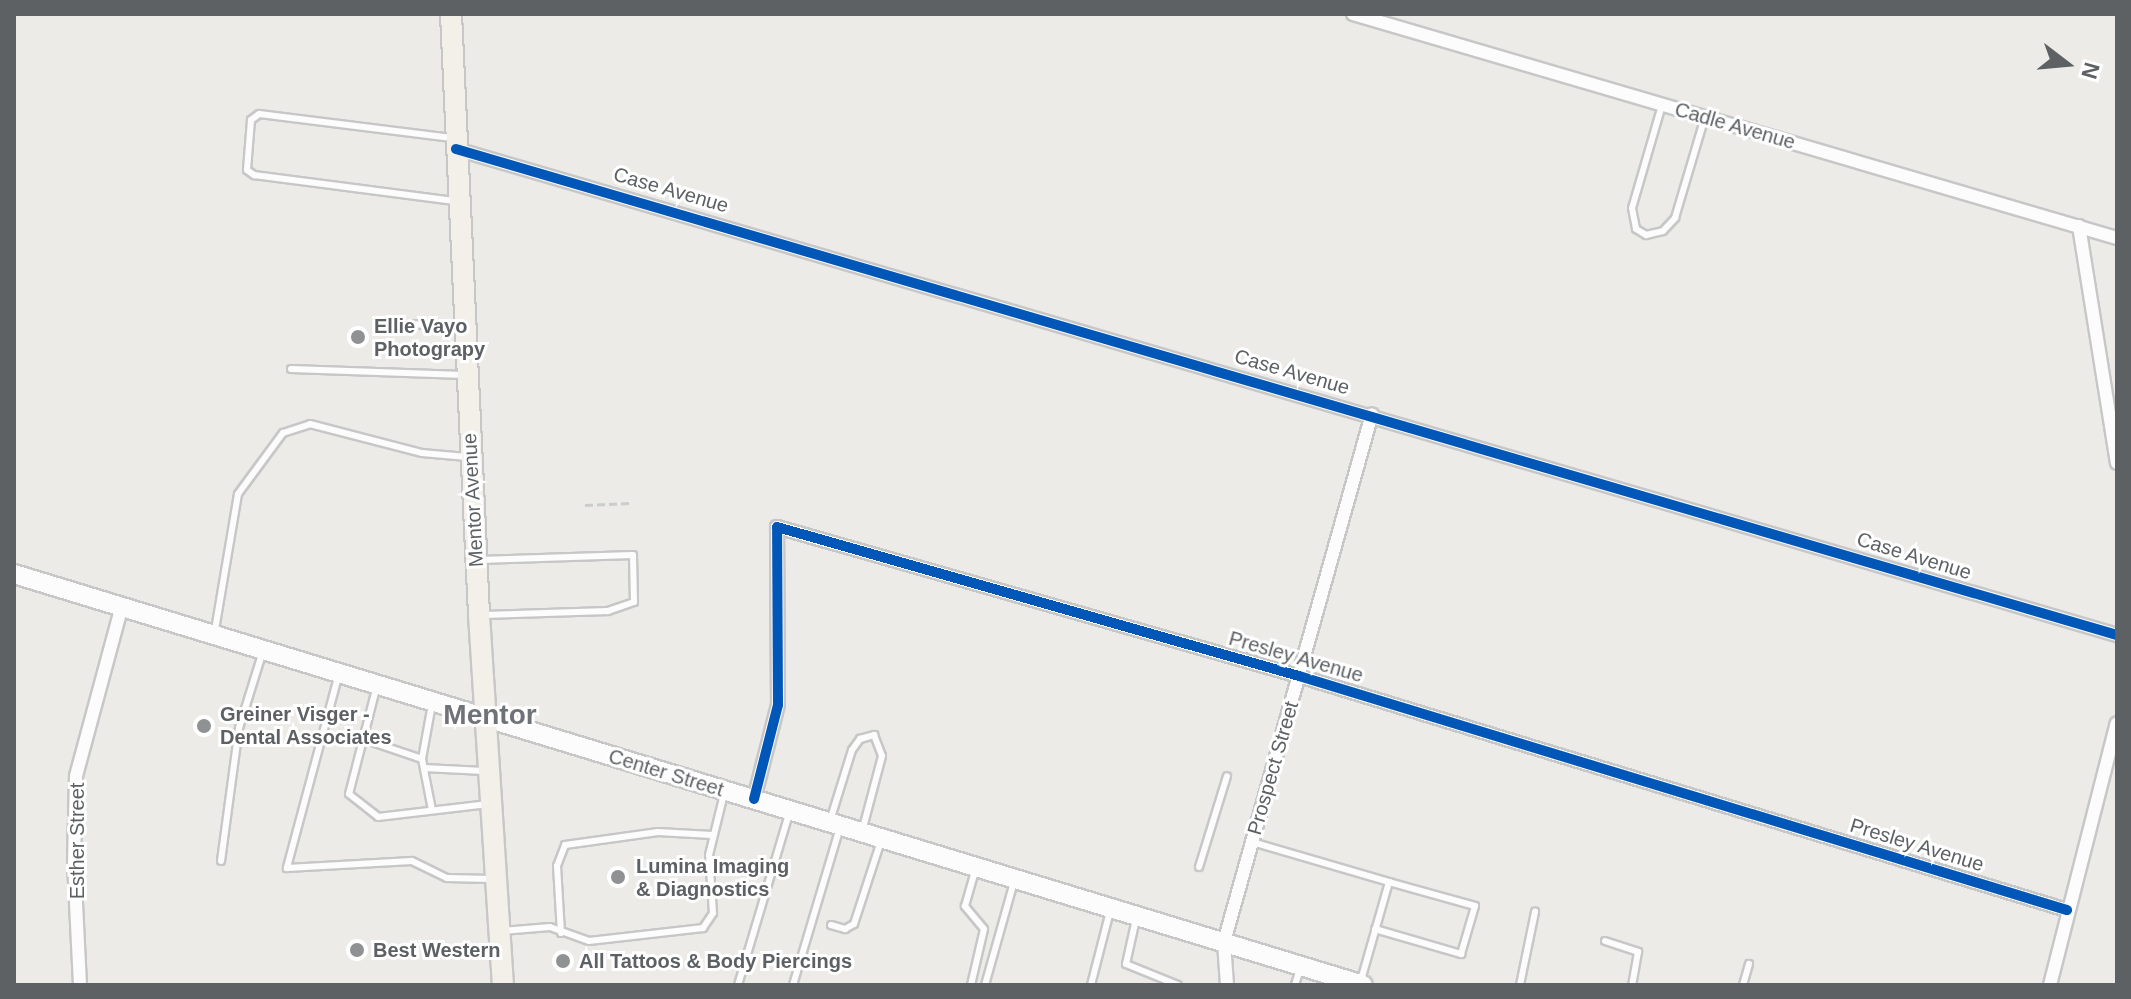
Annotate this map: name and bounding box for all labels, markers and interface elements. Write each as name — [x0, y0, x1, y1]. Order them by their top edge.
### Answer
north arrow — [2027, 24, 2107, 104]
text: N — [2076, 60, 2105, 82]
street label: Cadle Avenue — [1671, 97, 1799, 155]
street label: Case Avenue — [610, 162, 732, 218]
place label: Ellie Vayo Photograpy — [374, 314, 485, 361]
marker: Ellie Vayo Photograpy — [349, 328, 367, 346]
street label: Case Avenue — [1231, 344, 1353, 400]
street label: Mentor Avenue — [457, 432, 489, 568]
street label: Case Avenue — [1853, 527, 1975, 585]
street label: Presley Avenue — [1226, 626, 1366, 688]
district label: Mentor — [443, 698, 537, 732]
street label: Prospect Street — [1242, 698, 1304, 838]
place label: Greiner Visger - Dental Associates — [220, 702, 392, 749]
marker: Greiner Visger - Dental Associates — [195, 717, 213, 735]
street label: Center Street — [606, 744, 726, 802]
street label: Esther Street — [65, 783, 89, 899]
street label: Presley Avenue — [1847, 813, 1987, 877]
place label: Lumina Imaging & Diagnostics — [636, 854, 789, 901]
marker: Lumina Imaging & Diagnostics — [607, 866, 629, 888]
place label: Best Western — [373, 938, 500, 962]
marker: Best Western — [348, 941, 366, 959]
place label: All Tattoos & Body Piercings — [579, 949, 852, 973]
marker: All Tattoos & Body Piercings — [554, 952, 572, 970]

